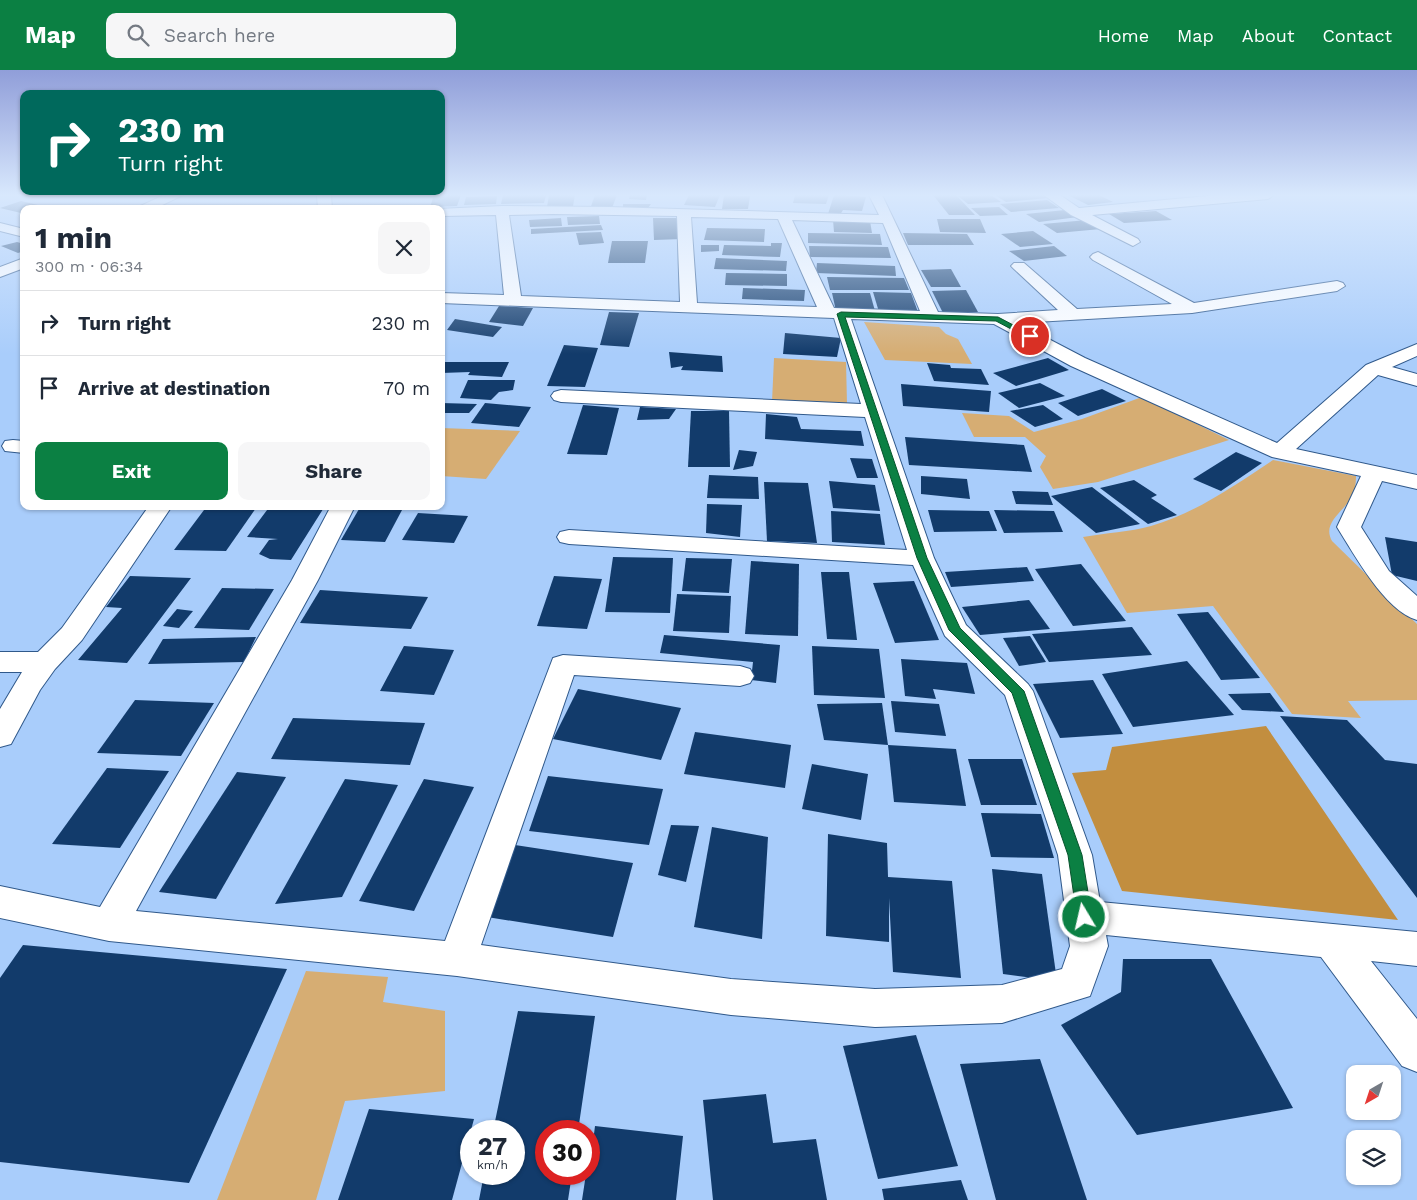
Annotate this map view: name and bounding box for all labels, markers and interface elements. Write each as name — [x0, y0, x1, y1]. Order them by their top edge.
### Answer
search box — [106, 13, 456, 58]
text: Map — [25, 21, 76, 49]
icon: search — [124, 21, 152, 49]
text: Search here — [164, 24, 275, 47]
text: Home — [1098, 25, 1149, 46]
text: Map — [1177, 25, 1214, 46]
text: About — [1242, 25, 1294, 46]
text: Contact — [1322, 25, 1392, 46]
text: 230 m — [118, 109, 225, 151]
icon: right — [35, 110, 100, 175]
text: Turn right — [118, 151, 223, 176]
text: 1 min — [35, 220, 112, 255]
button: close — [378, 222, 430, 274]
text: 300 m · 06:34 — [35, 257, 143, 276]
icon: right — [35, 309, 63, 337]
text: Turn right — [78, 312, 171, 335]
text: 230 m — [371, 312, 430, 335]
pin — [1009, 315, 1051, 357]
icon: arrive — [1016, 322, 1044, 350]
icon: arrive — [35, 374, 63, 402]
text: Arrive at destination — [78, 377, 270, 400]
text: 70 m — [383, 377, 430, 400]
button: Exit — [35, 442, 228, 500]
button: Share — [238, 442, 430, 500]
position arrow — [1057, 890, 1109, 942]
north arrow — [1346, 1065, 1401, 1120]
map controls — [1346, 1065, 1401, 1185]
speed limit sign: 30 — [535, 1120, 600, 1185]
button: layers — [1346, 1130, 1401, 1185]
text: 27 — [478, 1132, 507, 1161]
text: km/h — [477, 1158, 508, 1172]

